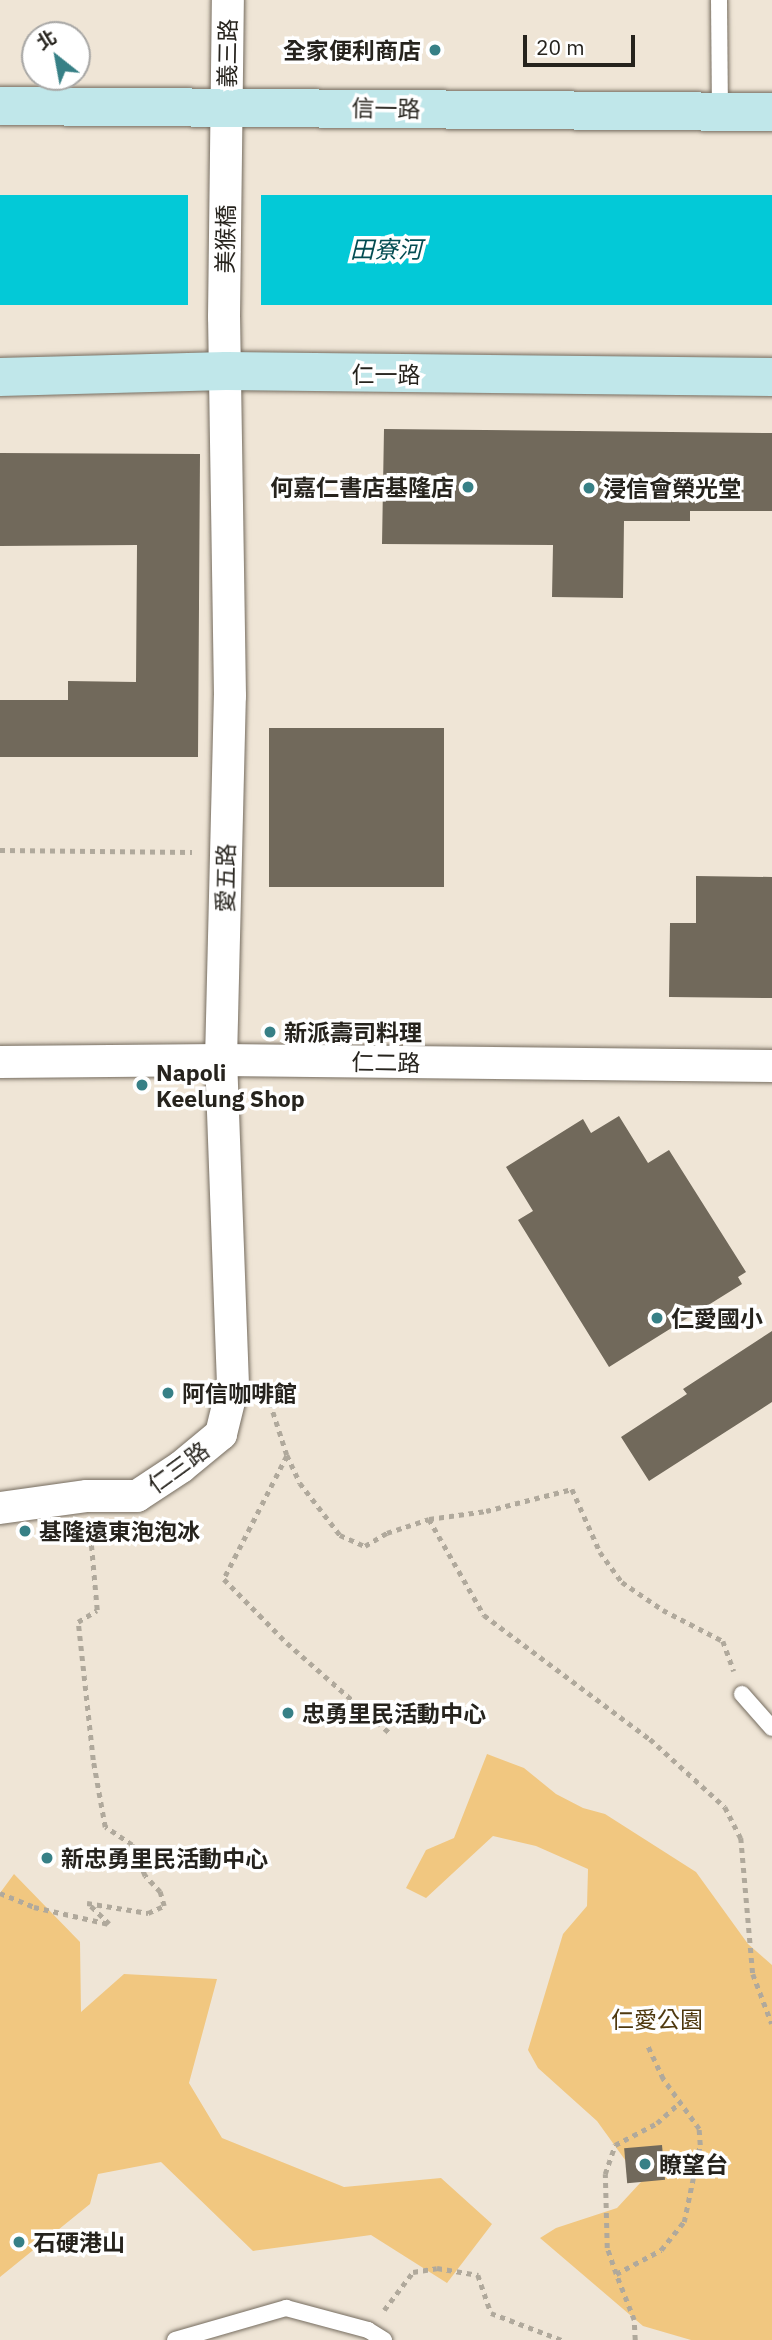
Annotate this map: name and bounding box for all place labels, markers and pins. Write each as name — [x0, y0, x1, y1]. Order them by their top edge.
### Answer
place label: 全家便利商店 — [283, 36, 421, 64]
marker: 全家便利商店 — [427, 42, 443, 58]
place label: 何嘉仁書店基隆店 — [270, 473, 454, 501]
place label: 浸信會榮光堂 — [603, 474, 741, 502]
marker: 何嘉仁書店基隆店 — [460, 479, 476, 495]
marker: 浸信會榮光堂 — [581, 480, 597, 496]
place label: 新派壽司料理 — [284, 1018, 422, 1046]
marker: 新派壽司料理 — [262, 1024, 278, 1040]
place label: Napoli Keelung Shop — [156, 1058, 305, 1112]
marker: Napoli Keelung Shop — [134, 1077, 150, 1093]
place label: 仁愛國小 — [671, 1304, 763, 1332]
marker: 仁愛國小 — [649, 1310, 665, 1326]
place label: 阿信咖啡館 — [182, 1379, 297, 1407]
marker: 阿信咖啡館 — [160, 1385, 176, 1401]
place label: 基隆遠東泡泡冰 — [39, 1517, 200, 1545]
marker: 基隆遠東泡泡冰 — [17, 1523, 33, 1539]
place label: 忠勇里民活動中心 — [302, 1699, 486, 1727]
marker: 忠勇里民活動中心 — [280, 1705, 296, 1721]
place label: 新忠勇里民活動中心 — [61, 1844, 268, 1872]
marker: 新忠勇里民活動中心 — [39, 1850, 55, 1866]
place label: 瞭望台 — [659, 2150, 728, 2178]
marker: 瞭望台 — [637, 2156, 653, 2172]
place label: 石硬港山 — [33, 2228, 125, 2256]
marker: 石硬港山 — [11, 2234, 27, 2250]

